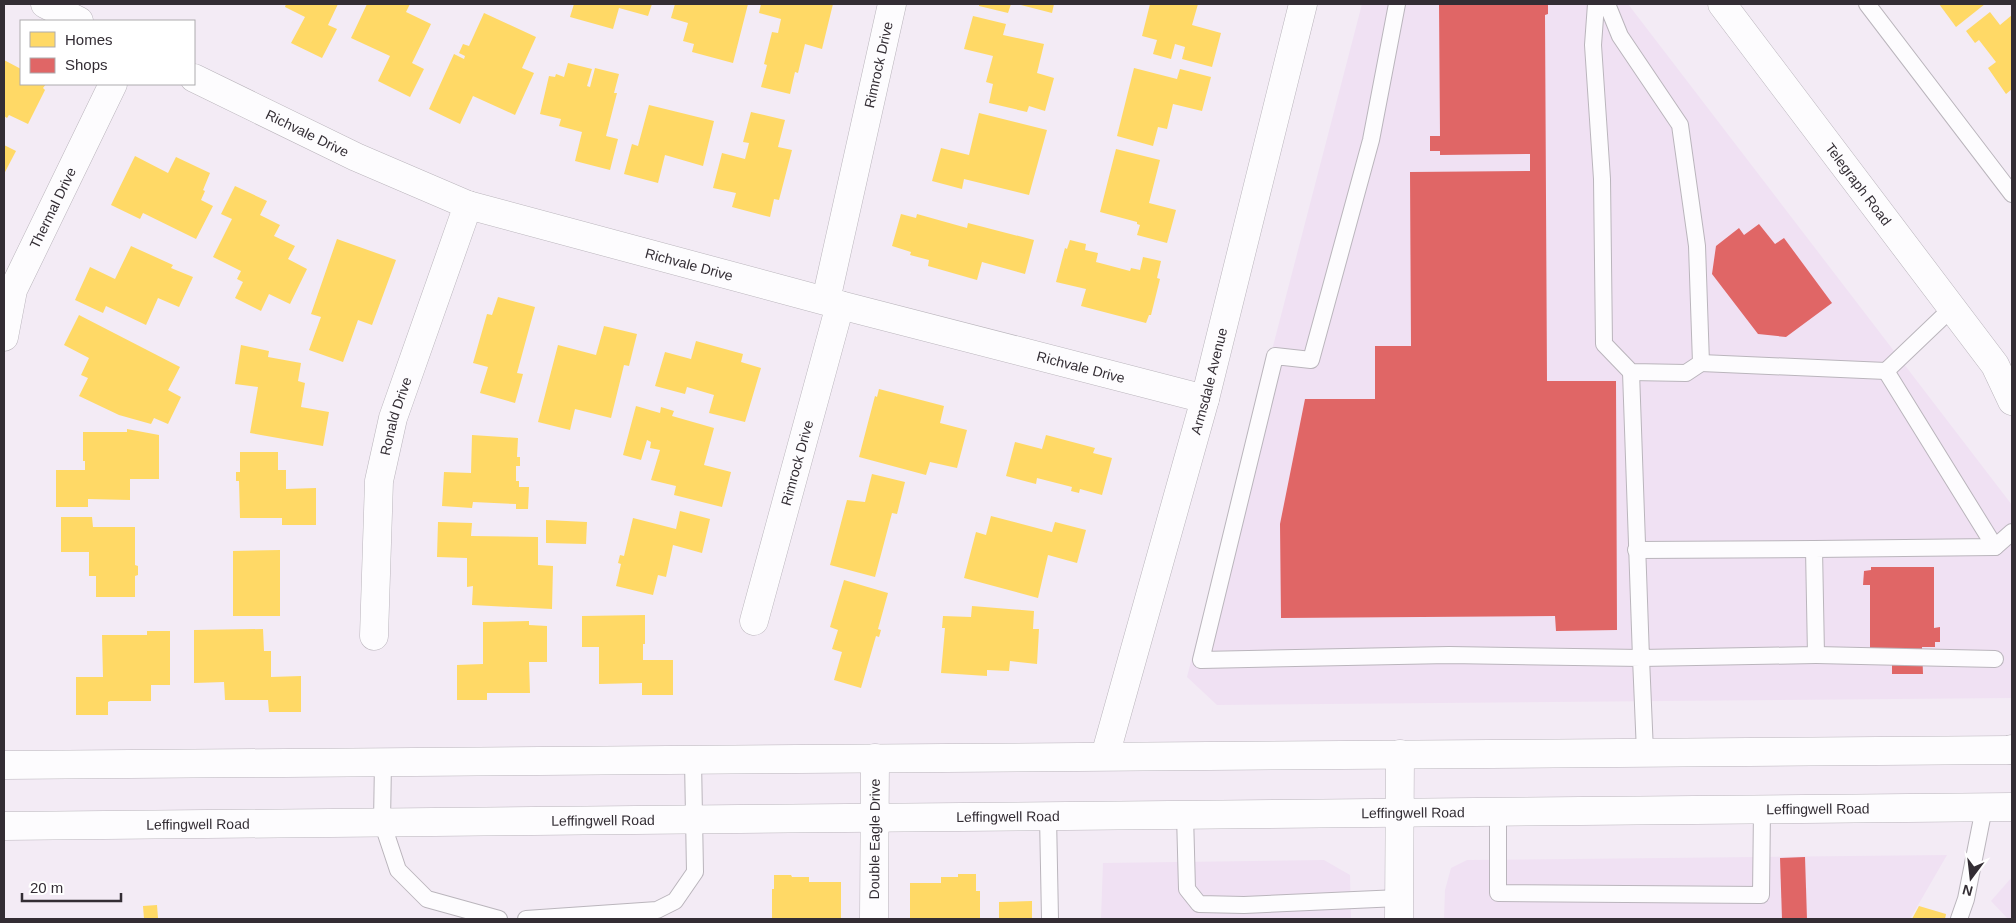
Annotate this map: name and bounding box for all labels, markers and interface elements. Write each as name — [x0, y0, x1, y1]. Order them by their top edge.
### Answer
legend — [20, 20, 195, 85]
street label: Rimrock Drive — [861, 20, 896, 109]
text: Homes — [65, 31, 113, 48]
text: Shops — [65, 56, 108, 73]
street label: Richvale Drive — [263, 106, 352, 160]
street label: Telegraph Road — [1822, 140, 1895, 229]
street label: Thermal Drive — [26, 165, 79, 251]
street label: Richvale Drive — [643, 245, 735, 284]
street label: Armsdale Avenue — [1187, 326, 1230, 436]
street label: Richvale Drive — [1035, 348, 1127, 386]
street label: Ronald Drive — [377, 375, 415, 457]
street label: Rimrock Drive — [778, 418, 816, 507]
street label: Double Eagle Drive — [866, 778, 883, 899]
street label: Leffingwell Road — [1766, 800, 1870, 817]
street label: Leffingwell Road — [1361, 804, 1465, 821]
street label: Leffingwell Road — [956, 808, 1060, 825]
street label: Leffingwell Road — [551, 812, 655, 829]
street label: Leffingwell Road — [146, 816, 250, 833]
north arrow — [1946, 853, 1996, 903]
scale bar — [22, 870, 121, 902]
text: 20 m — [30, 879, 63, 896]
text: N — [1961, 882, 1975, 900]

